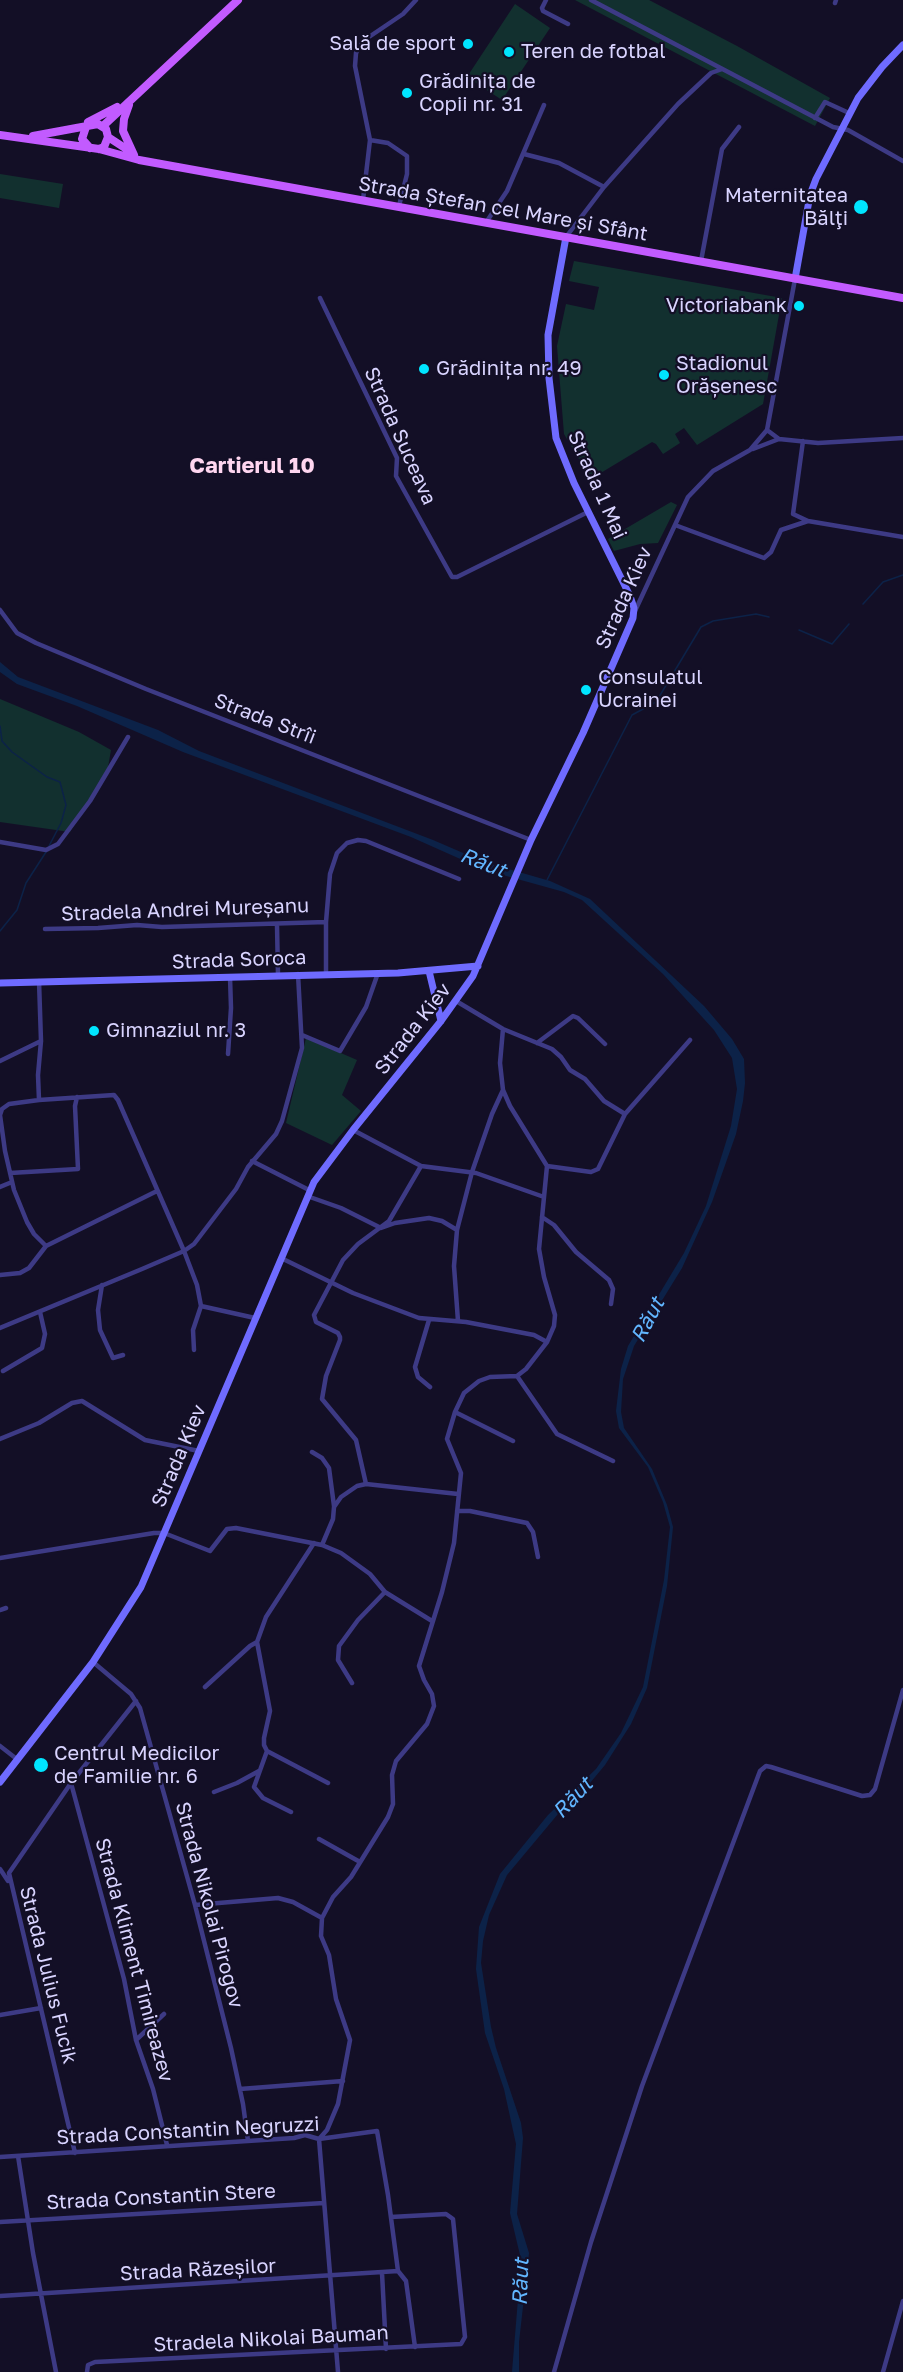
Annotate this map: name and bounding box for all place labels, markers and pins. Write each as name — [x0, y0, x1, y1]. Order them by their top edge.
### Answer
place label: Sală de sport — [329, 32, 456, 56]
marker: Sală de sport — [461, 37, 475, 51]
place label: Teren de fotbal — [521, 40, 666, 64]
marker: Teren de fotbal — [502, 45, 516, 59]
place label: Grădinița de Copii nr. 31 — [419, 70, 536, 117]
marker: Grădinița de Copii nr. 31 — [400, 86, 414, 100]
place label: Maternitatea Bălţi — [725, 184, 848, 231]
marker: Maternitatea Bălţi — [852, 198, 870, 216]
place label: Victoriabank — [666, 294, 787, 318]
marker: Victoriabank — [792, 299, 806, 313]
place label: Stadionul Orășenesc — [676, 352, 777, 399]
place label: Grădinița nr. 49 — [436, 357, 582, 381]
marker: Grădinița nr. 49 — [417, 362, 431, 376]
marker: Stadionul Orășenesc — [657, 368, 671, 382]
place label: Consulatul Ucrainei — [598, 666, 703, 713]
marker: Consulatul Ucrainei — [579, 683, 593, 697]
place label: Gimnaziul nr. 3 — [106, 1019, 246, 1043]
marker: Gimnaziul nr. 3 — [87, 1024, 101, 1038]
place label: Centrul Medicilor de Familie nr. 6 — [54, 1742, 219, 1789]
marker: Centrul Medicilor de Familie nr. 6 — [32, 1756, 50, 1774]

